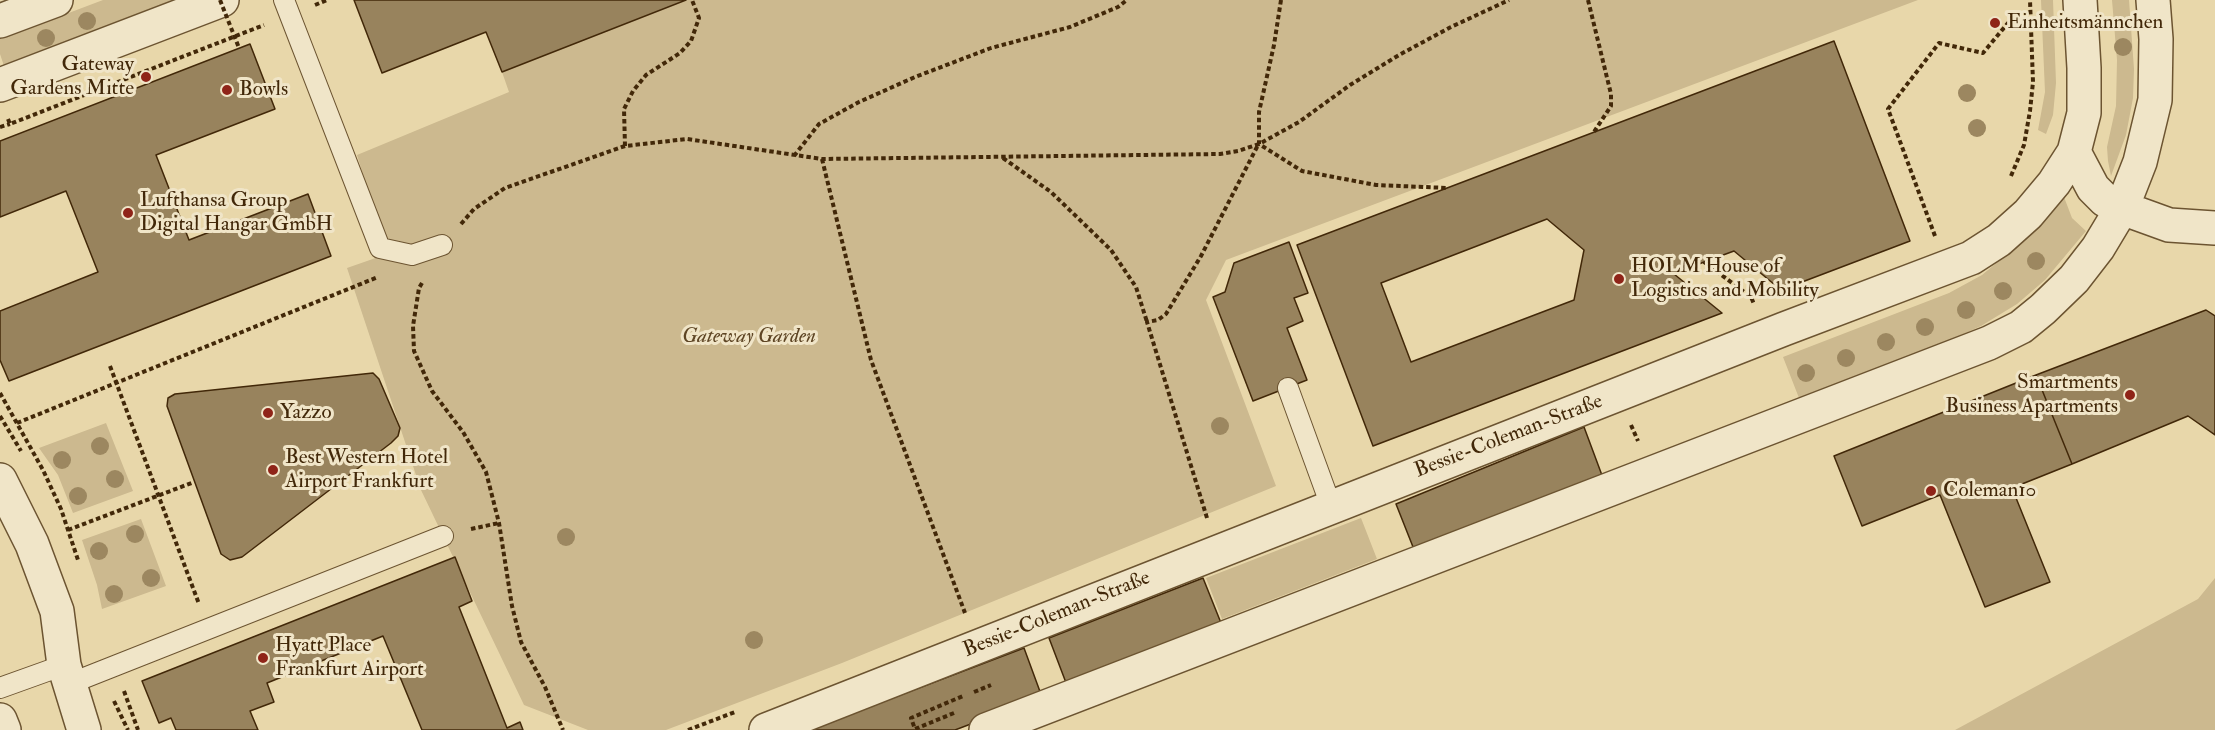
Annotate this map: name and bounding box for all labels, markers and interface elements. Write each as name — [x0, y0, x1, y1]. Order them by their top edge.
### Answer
place label: Einheitsmännchen — [2007, 10, 2163, 36]
marker: Einheitsmännchen — [1988, 16, 2002, 30]
place label: Gateway Gardens Mitte — [10, 52, 134, 102]
marker: Gateway Gardens Mitte — [139, 70, 153, 84]
place label: Bowls — [239, 77, 288, 103]
marker: Bowls — [220, 83, 234, 97]
place label: Lufthansa Group Digital Hangar GmbH — [140, 188, 333, 238]
marker: Lufthansa Group Digital Hangar GmbH — [121, 206, 135, 220]
place label: HOLM House of Logistics and Mobility — [1631, 254, 1819, 304]
marker: HOLM House of Logistics and Mobility — [1612, 272, 1626, 286]
park label: Gateway Garden — [682, 324, 816, 350]
place label: Smartments Business Apartments — [1945, 370, 2118, 420]
marker: Smartments Business Apartments — [2123, 388, 2137, 402]
street label: Bessie-Coleman-Straße — [1411, 390, 1607, 484]
place label: Yazzo — [280, 400, 332, 426]
marker: Yazzo — [261, 406, 275, 420]
place label: Best Western Hotel Airport Frankfurt — [285, 445, 448, 495]
marker: Best Western Hotel Airport Frankfurt — [266, 463, 280, 477]
place label: Coleman10 — [1943, 478, 2036, 504]
marker: Coleman10 — [1924, 484, 1938, 498]
street label: Bessie-Coleman-Straße — [960, 566, 1154, 664]
place label: Hyatt Place Frankfurt Airport — [275, 633, 424, 683]
marker: Hyatt Place Frankfurt Airport — [256, 651, 270, 665]

